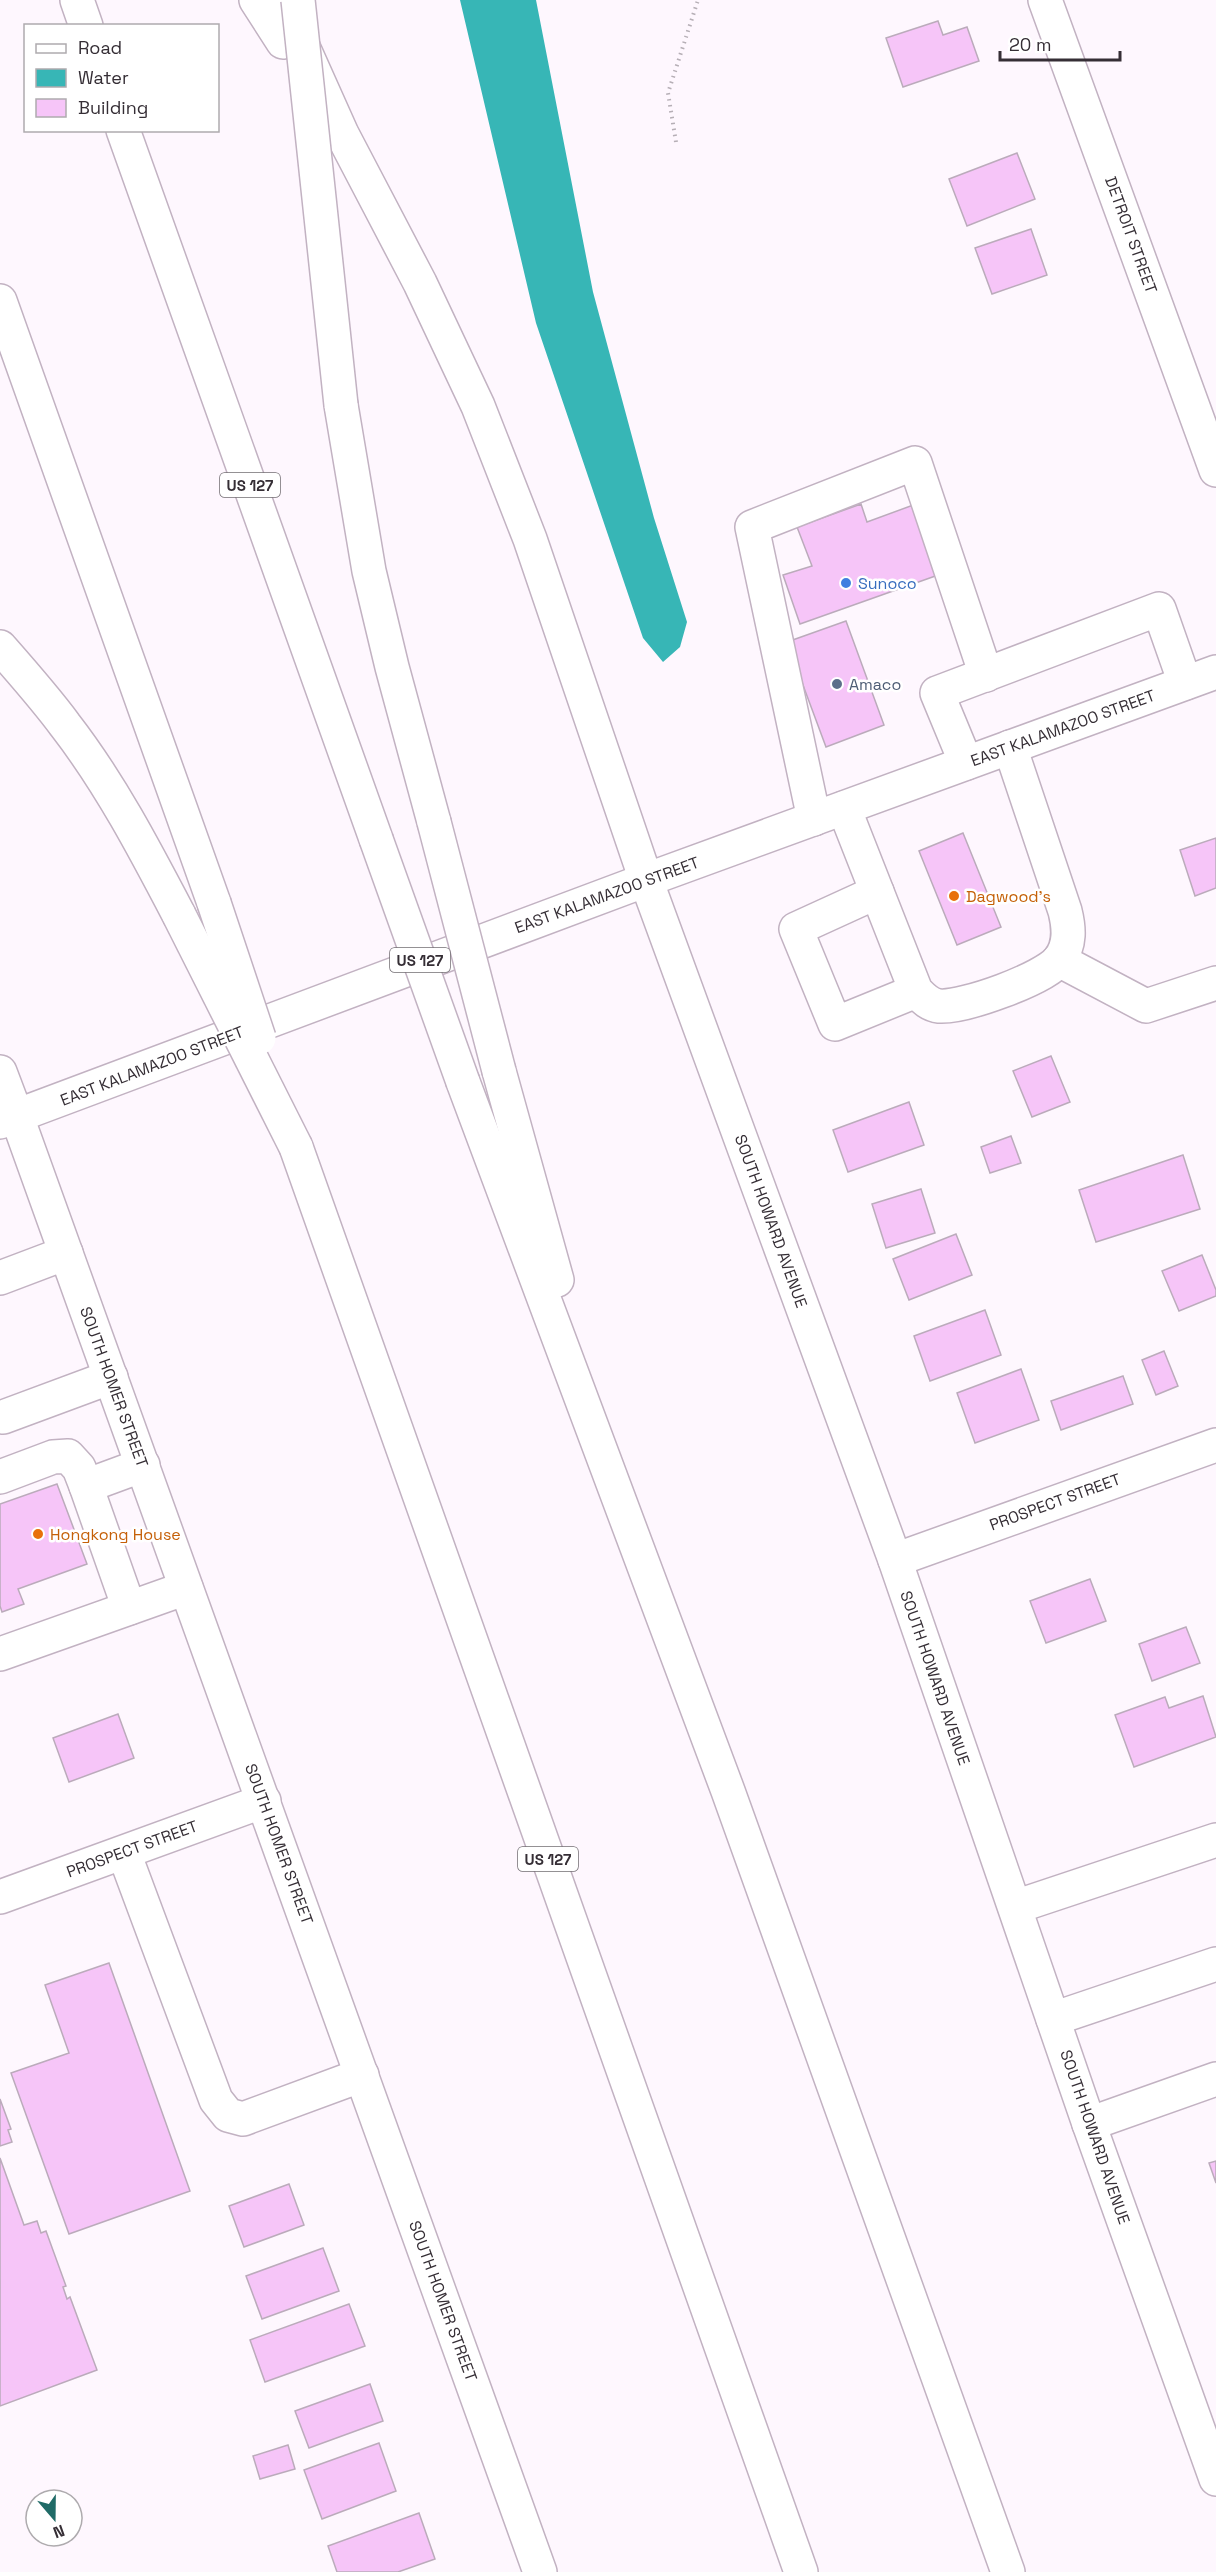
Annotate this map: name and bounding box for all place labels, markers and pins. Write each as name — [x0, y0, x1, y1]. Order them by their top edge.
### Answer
place label: Sunoco — [858, 573, 917, 594]
marker: Sunoco — [839, 576, 853, 590]
place label: Amaco — [849, 674, 901, 695]
marker: Amaco — [830, 677, 844, 691]
place label: Dagwood's — [966, 886, 1051, 907]
marker: Dagwood's — [947, 889, 961, 903]
place label: Hongkong House — [50, 1524, 181, 1545]
marker: Hongkong House — [31, 1527, 45, 1541]

